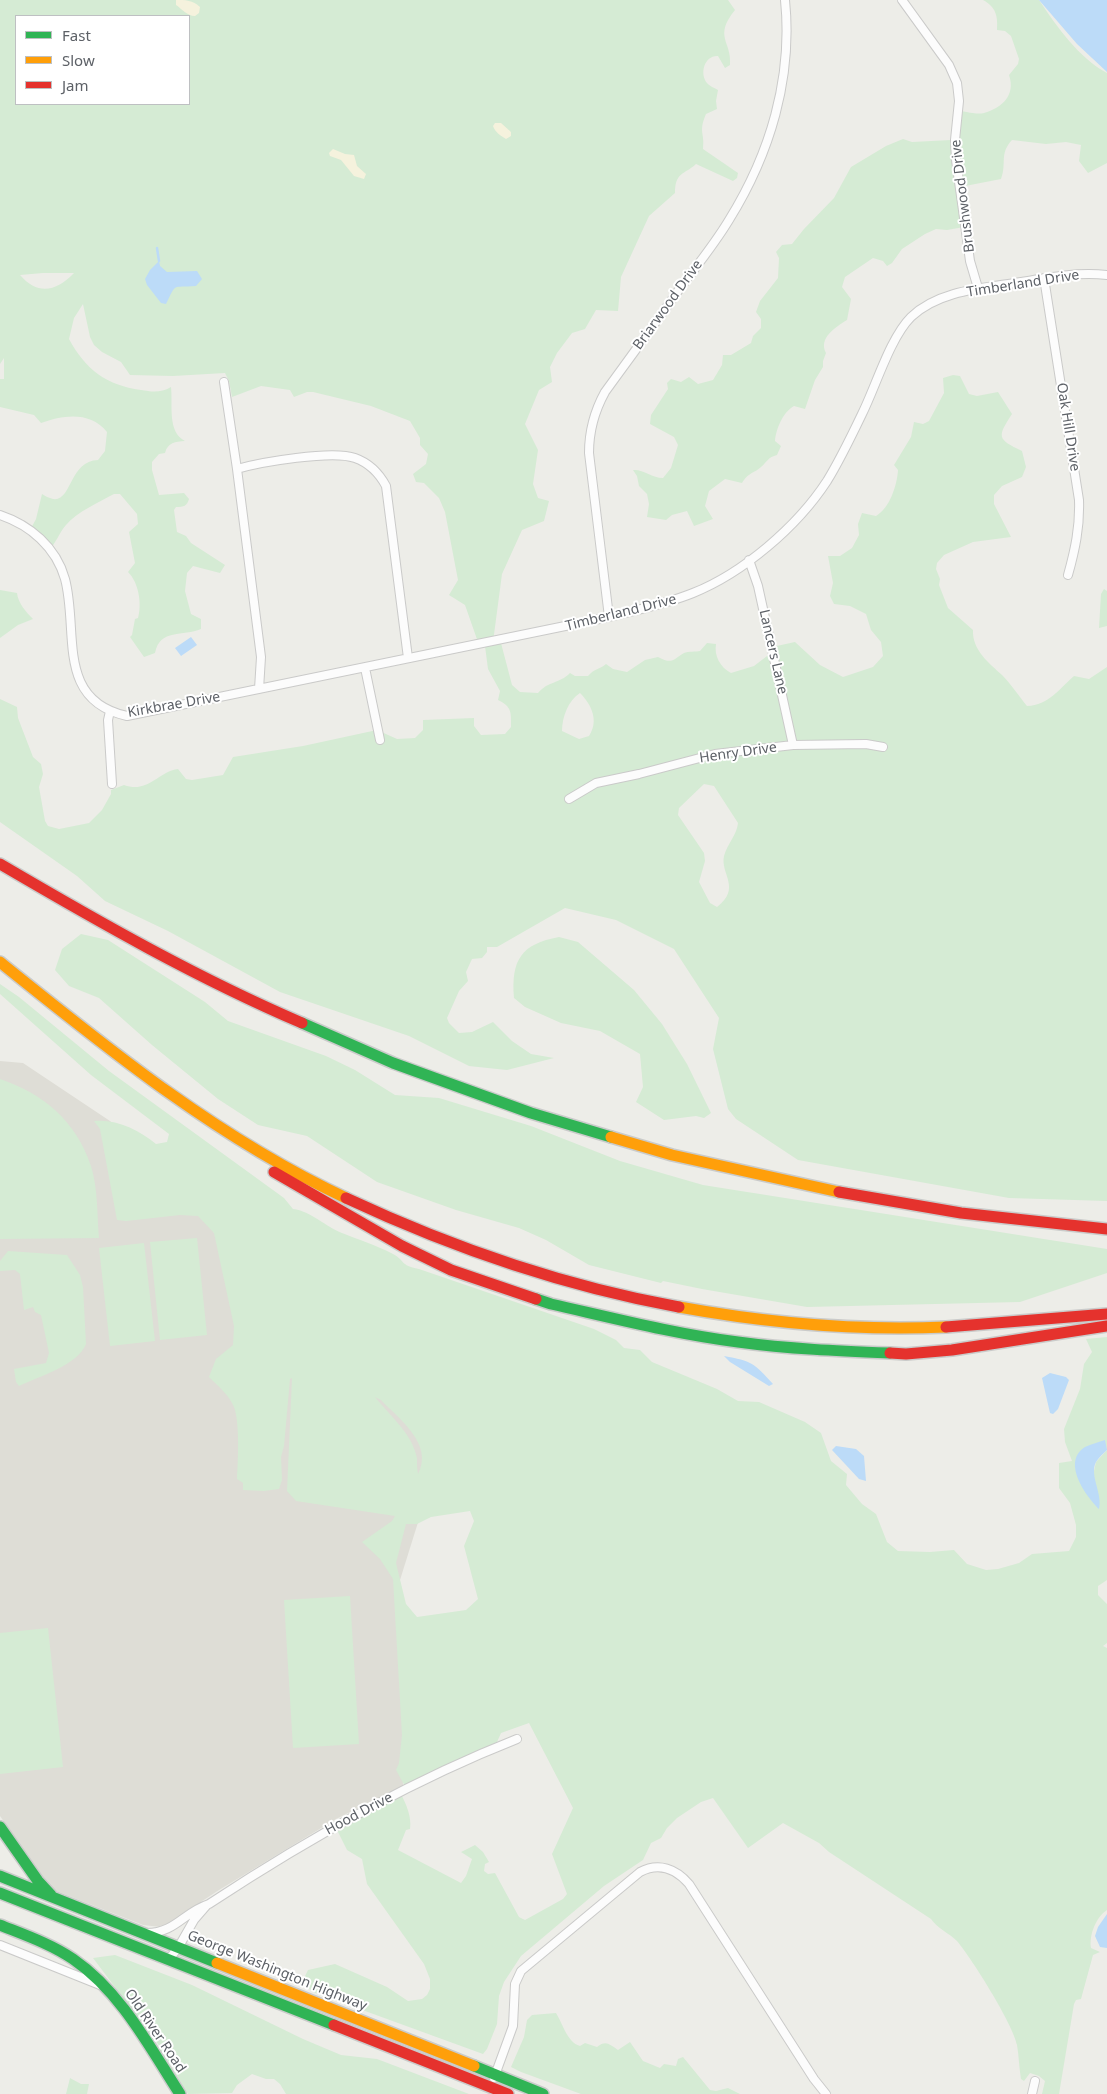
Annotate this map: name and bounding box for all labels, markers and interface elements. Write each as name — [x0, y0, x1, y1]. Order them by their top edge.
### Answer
legend — [15, 15, 190, 105]
text: Fast — [62, 25, 91, 45]
text: Slow — [62, 50, 95, 70]
text: Jam — [62, 75, 89, 95]
street label: Brushwood Drive — [948, 139, 978, 253]
street label: Briarwood Drive — [630, 257, 706, 353]
street label: Timberland Drive — [966, 267, 1080, 301]
street label: Oak Hill Drive — [1053, 382, 1083, 472]
street label: Timberland Drive — [564, 591, 678, 635]
street label: Lancers Lane — [755, 608, 791, 696]
street label: Kirkbrae Drive — [126, 689, 222, 721]
street label: Henry Drive — [698, 739, 778, 767]
street label: Hood Drive — [322, 1789, 396, 1839]
street label: George Washington Highway — [185, 1927, 369, 2015]
street label: Old River Road — [121, 1986, 189, 2076]

